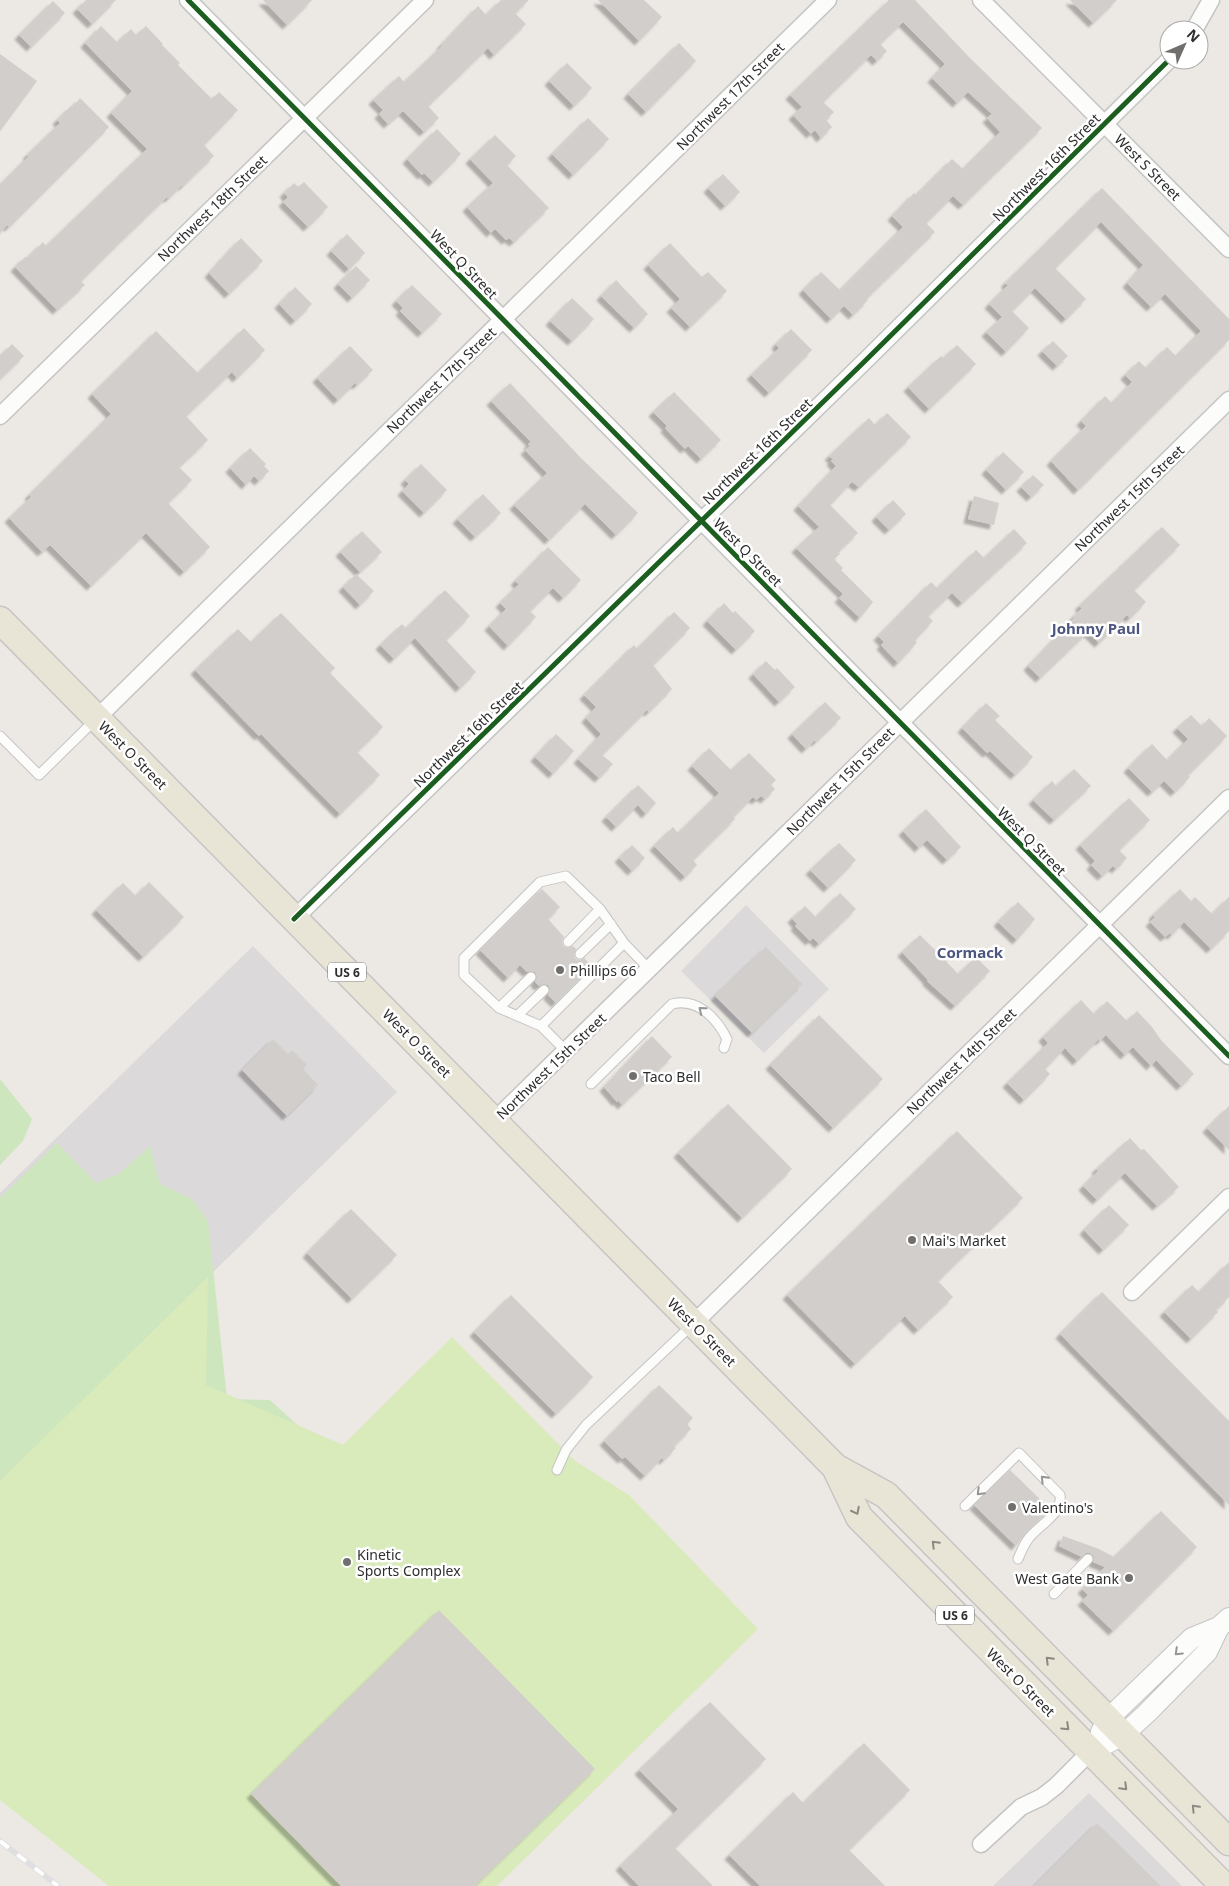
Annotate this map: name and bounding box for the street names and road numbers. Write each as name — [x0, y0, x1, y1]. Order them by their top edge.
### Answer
street label: Northwest 17th Street — [672, 38, 788, 154]
street label: Northwest 16th Street — [988, 109, 1104, 225]
street label: West S Street — [1111, 130, 1185, 204]
street label: Northwest 18th Street — [153, 151, 271, 265]
street label: West Q Street — [426, 225, 502, 303]
street label: Northwest 17th Street — [382, 323, 500, 437]
street label: Northwest 16th Street — [698, 394, 816, 508]
street label: Northwest 15th Street — [1070, 441, 1188, 555]
street label: West Q Street — [710, 514, 786, 590]
street label: Northwest 16th Street — [409, 677, 527, 791]
street label: West O Street — [95, 717, 171, 793]
street label: Northwest 15th Street — [782, 723, 898, 839]
street label: West Q Street — [994, 803, 1070, 879]
road number: US 6 — [328, 962, 366, 982]
street label: Northwest 14th Street — [902, 1004, 1020, 1118]
street label: West O Street — [379, 1005, 455, 1081]
street label: Northwest 15th Street — [492, 1009, 610, 1123]
street label: West O Street — [664, 1294, 740, 1370]
road number: US 6 — [936, 1606, 974, 1624]
street label: West O Street — [983, 1644, 1059, 1720]

